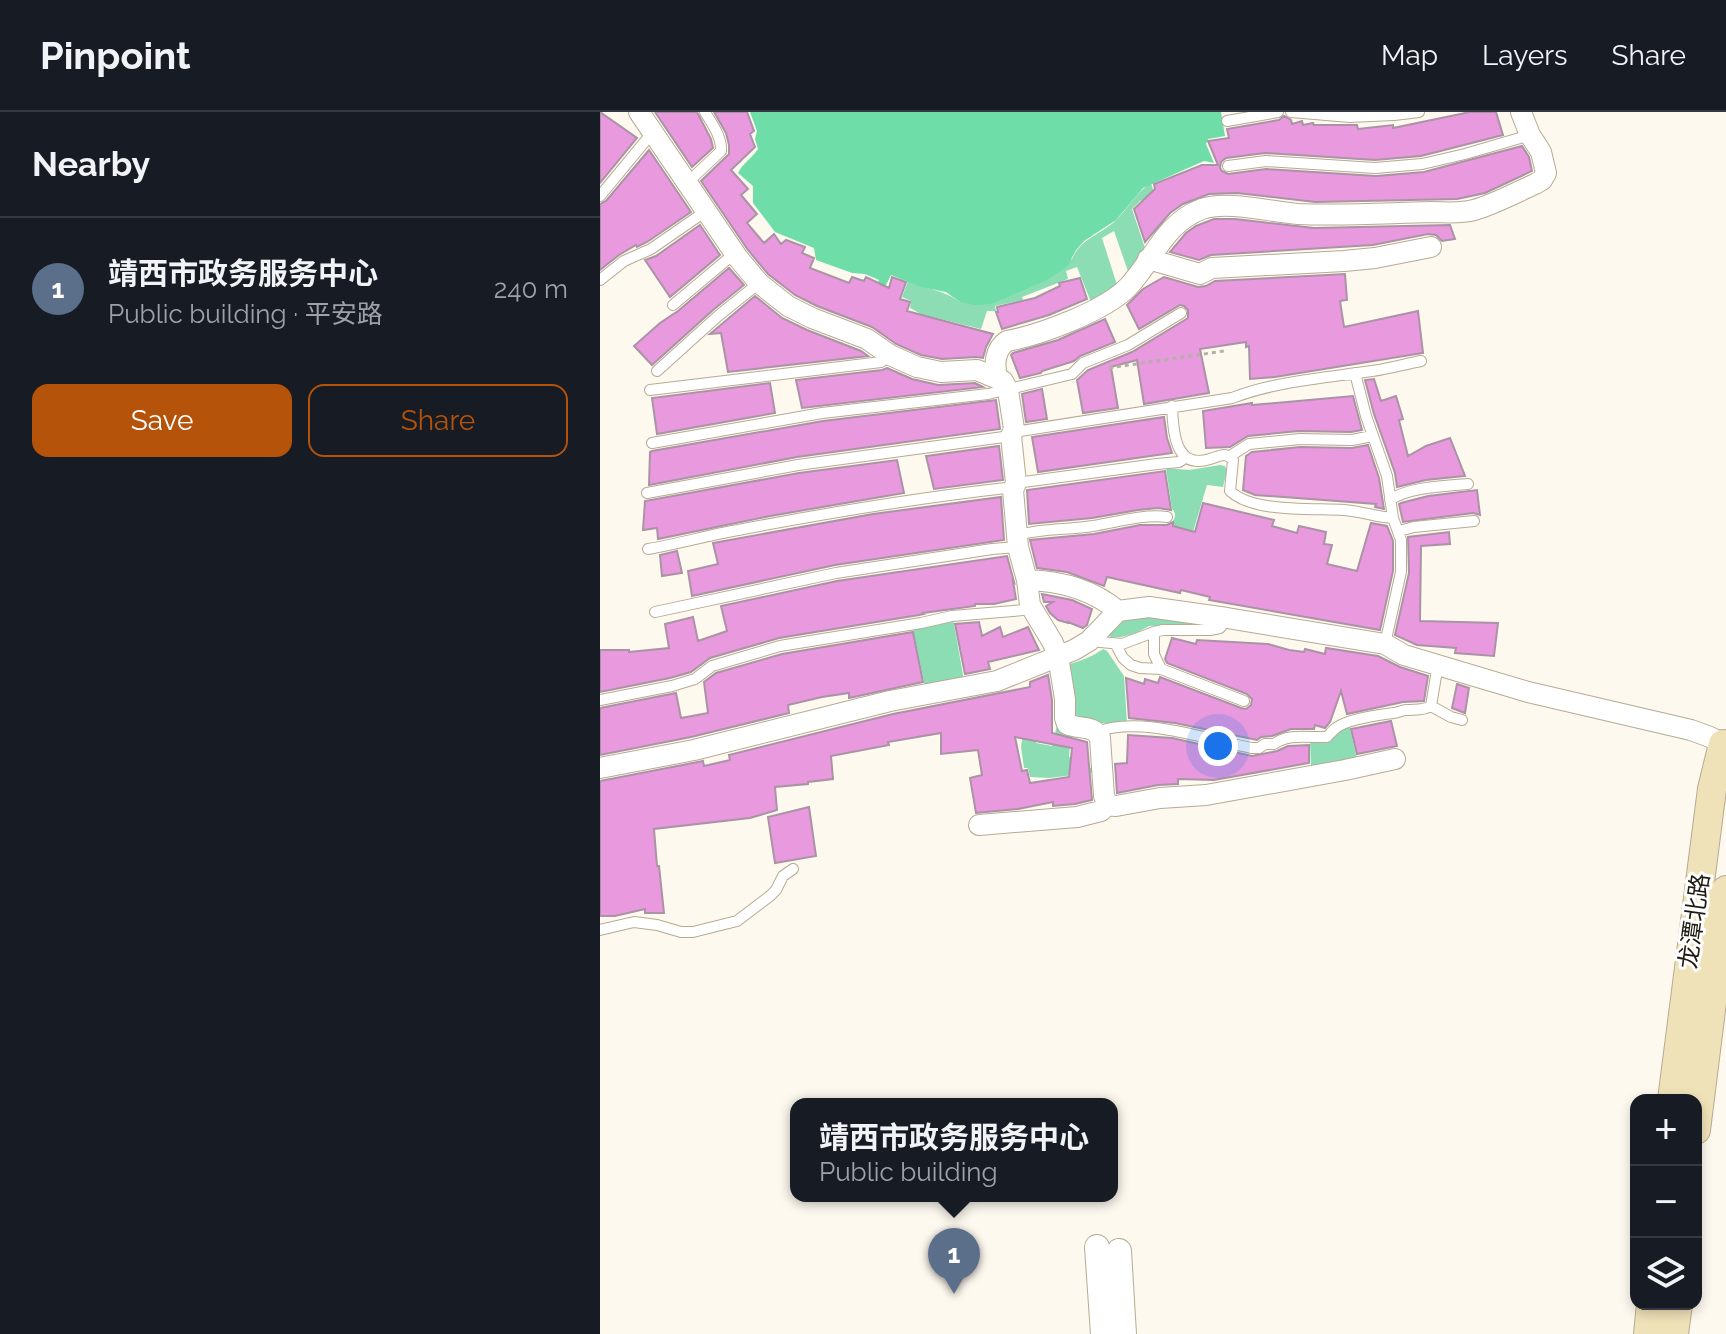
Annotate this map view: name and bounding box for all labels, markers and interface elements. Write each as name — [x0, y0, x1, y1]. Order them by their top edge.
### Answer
text: Pinpoint — [40, 33, 191, 78]
text: Map — [1381, 39, 1438, 72]
text: Layers — [1482, 39, 1568, 72]
text: Share — [1612, 39, 1686, 72]
text: Nearby — [32, 144, 150, 184]
text: 靖西市政务服务中心 — [108, 256, 378, 291]
text: 1 — [52, 274, 64, 304]
text: 240 m — [494, 274, 568, 304]
text: Public building · 平安路 — [108, 299, 383, 329]
button: Save — [32, 384, 292, 457]
button: Share — [308, 384, 568, 457]
your location — [1198, 726, 1238, 766]
street label: 龙潭北路 — [1673, 871, 1715, 971]
map controls — [1630, 1094, 1702, 1310]
button: + — [1630, 1094, 1702, 1166]
popup — [790, 1098, 1118, 1202]
text: 靖西市政务服务中心 — [819, 1120, 1089, 1155]
text: Public building — [819, 1157, 998, 1187]
button: − — [1630, 1166, 1702, 1238]
pin: 1 — [928, 1228, 980, 1294]
button: layers — [1630, 1238, 1702, 1310]

